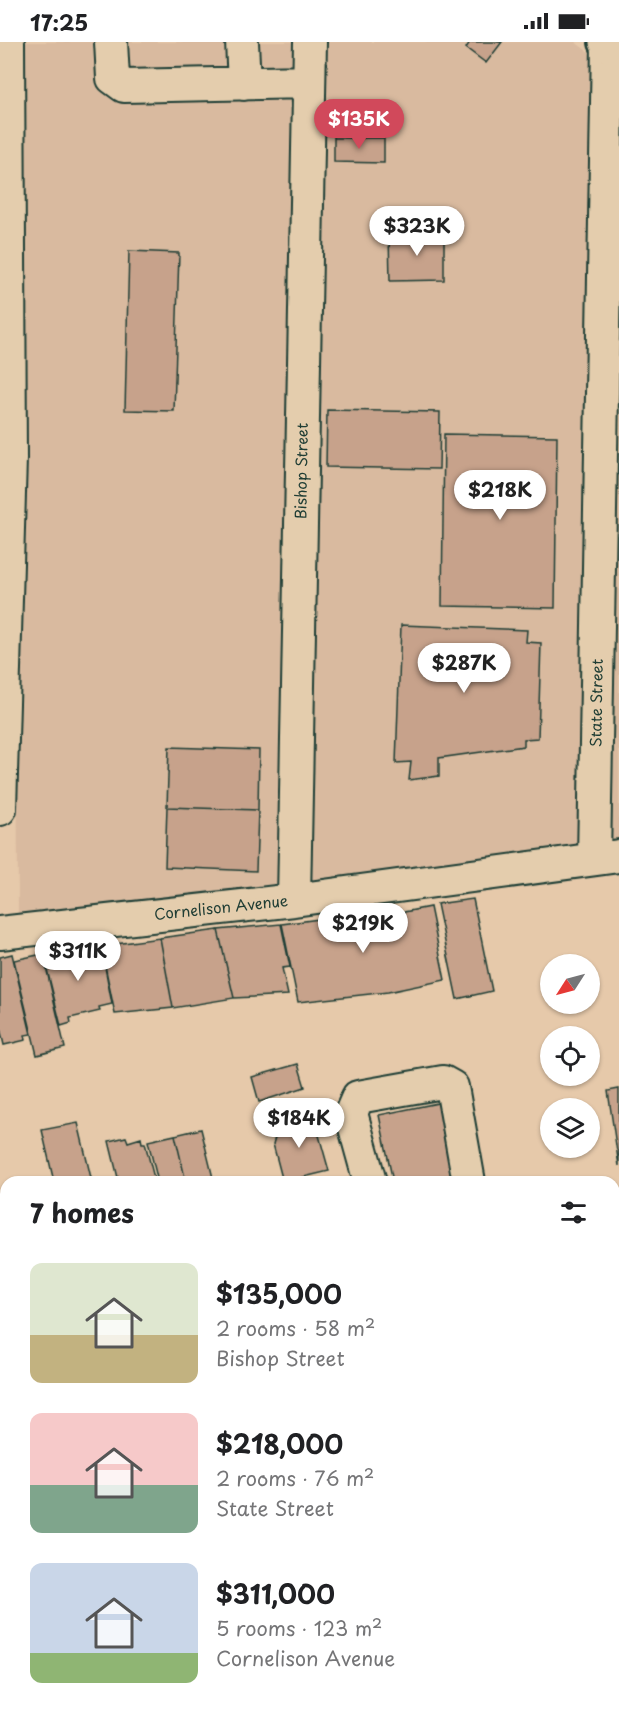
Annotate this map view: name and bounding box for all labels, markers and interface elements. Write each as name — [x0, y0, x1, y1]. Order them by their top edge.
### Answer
text: 17:25 — [30, 5, 88, 38]
pin: $135K — [317, 99, 401, 150]
text: $135K — [328, 103, 390, 133]
pin: $323K — [375, 206, 459, 257]
text: $323K — [383, 210, 451, 240]
street label: Bishop Street — [288, 423, 313, 519]
pin: $218K — [458, 470, 542, 521]
text: $218K — [468, 474, 532, 504]
pin: $287K — [422, 643, 506, 694]
text: $287K — [432, 647, 496, 677]
street label: State Street — [583, 659, 608, 747]
street label: Cornelison Avenue — [153, 888, 289, 925]
pin: $219K — [321, 903, 405, 954]
text: $219K — [332, 907, 394, 937]
pin: $311K — [36, 931, 120, 982]
text: $311K — [49, 935, 107, 965]
north arrow — [540, 954, 600, 1014]
map controls — [540, 954, 600, 1158]
button: locate — [540, 1026, 600, 1086]
pin: $184K — [257, 1098, 341, 1149]
button: layers — [540, 1098, 600, 1158]
text: $184K — [267, 1102, 331, 1132]
text: 7 homes — [30, 1193, 134, 1232]
icon: filters — [557, 1196, 590, 1229]
text: $135,000 — [216, 1274, 342, 1313]
icon: home — [78, 1287, 150, 1359]
text: 2 rooms · 58 m² — [216, 1313, 375, 1343]
text: Bishop Street — [216, 1343, 345, 1373]
text: $218,000 — [216, 1424, 343, 1463]
icon: home — [78, 1437, 150, 1509]
text: 2 rooms · 76 m² — [216, 1463, 374, 1493]
text: State Street — [216, 1493, 334, 1523]
text: $311,000 — [216, 1574, 335, 1613]
icon: home — [78, 1587, 150, 1659]
text: 5 rooms · 123 m² — [216, 1613, 382, 1643]
text: Cornelison Avenue — [216, 1643, 395, 1673]

